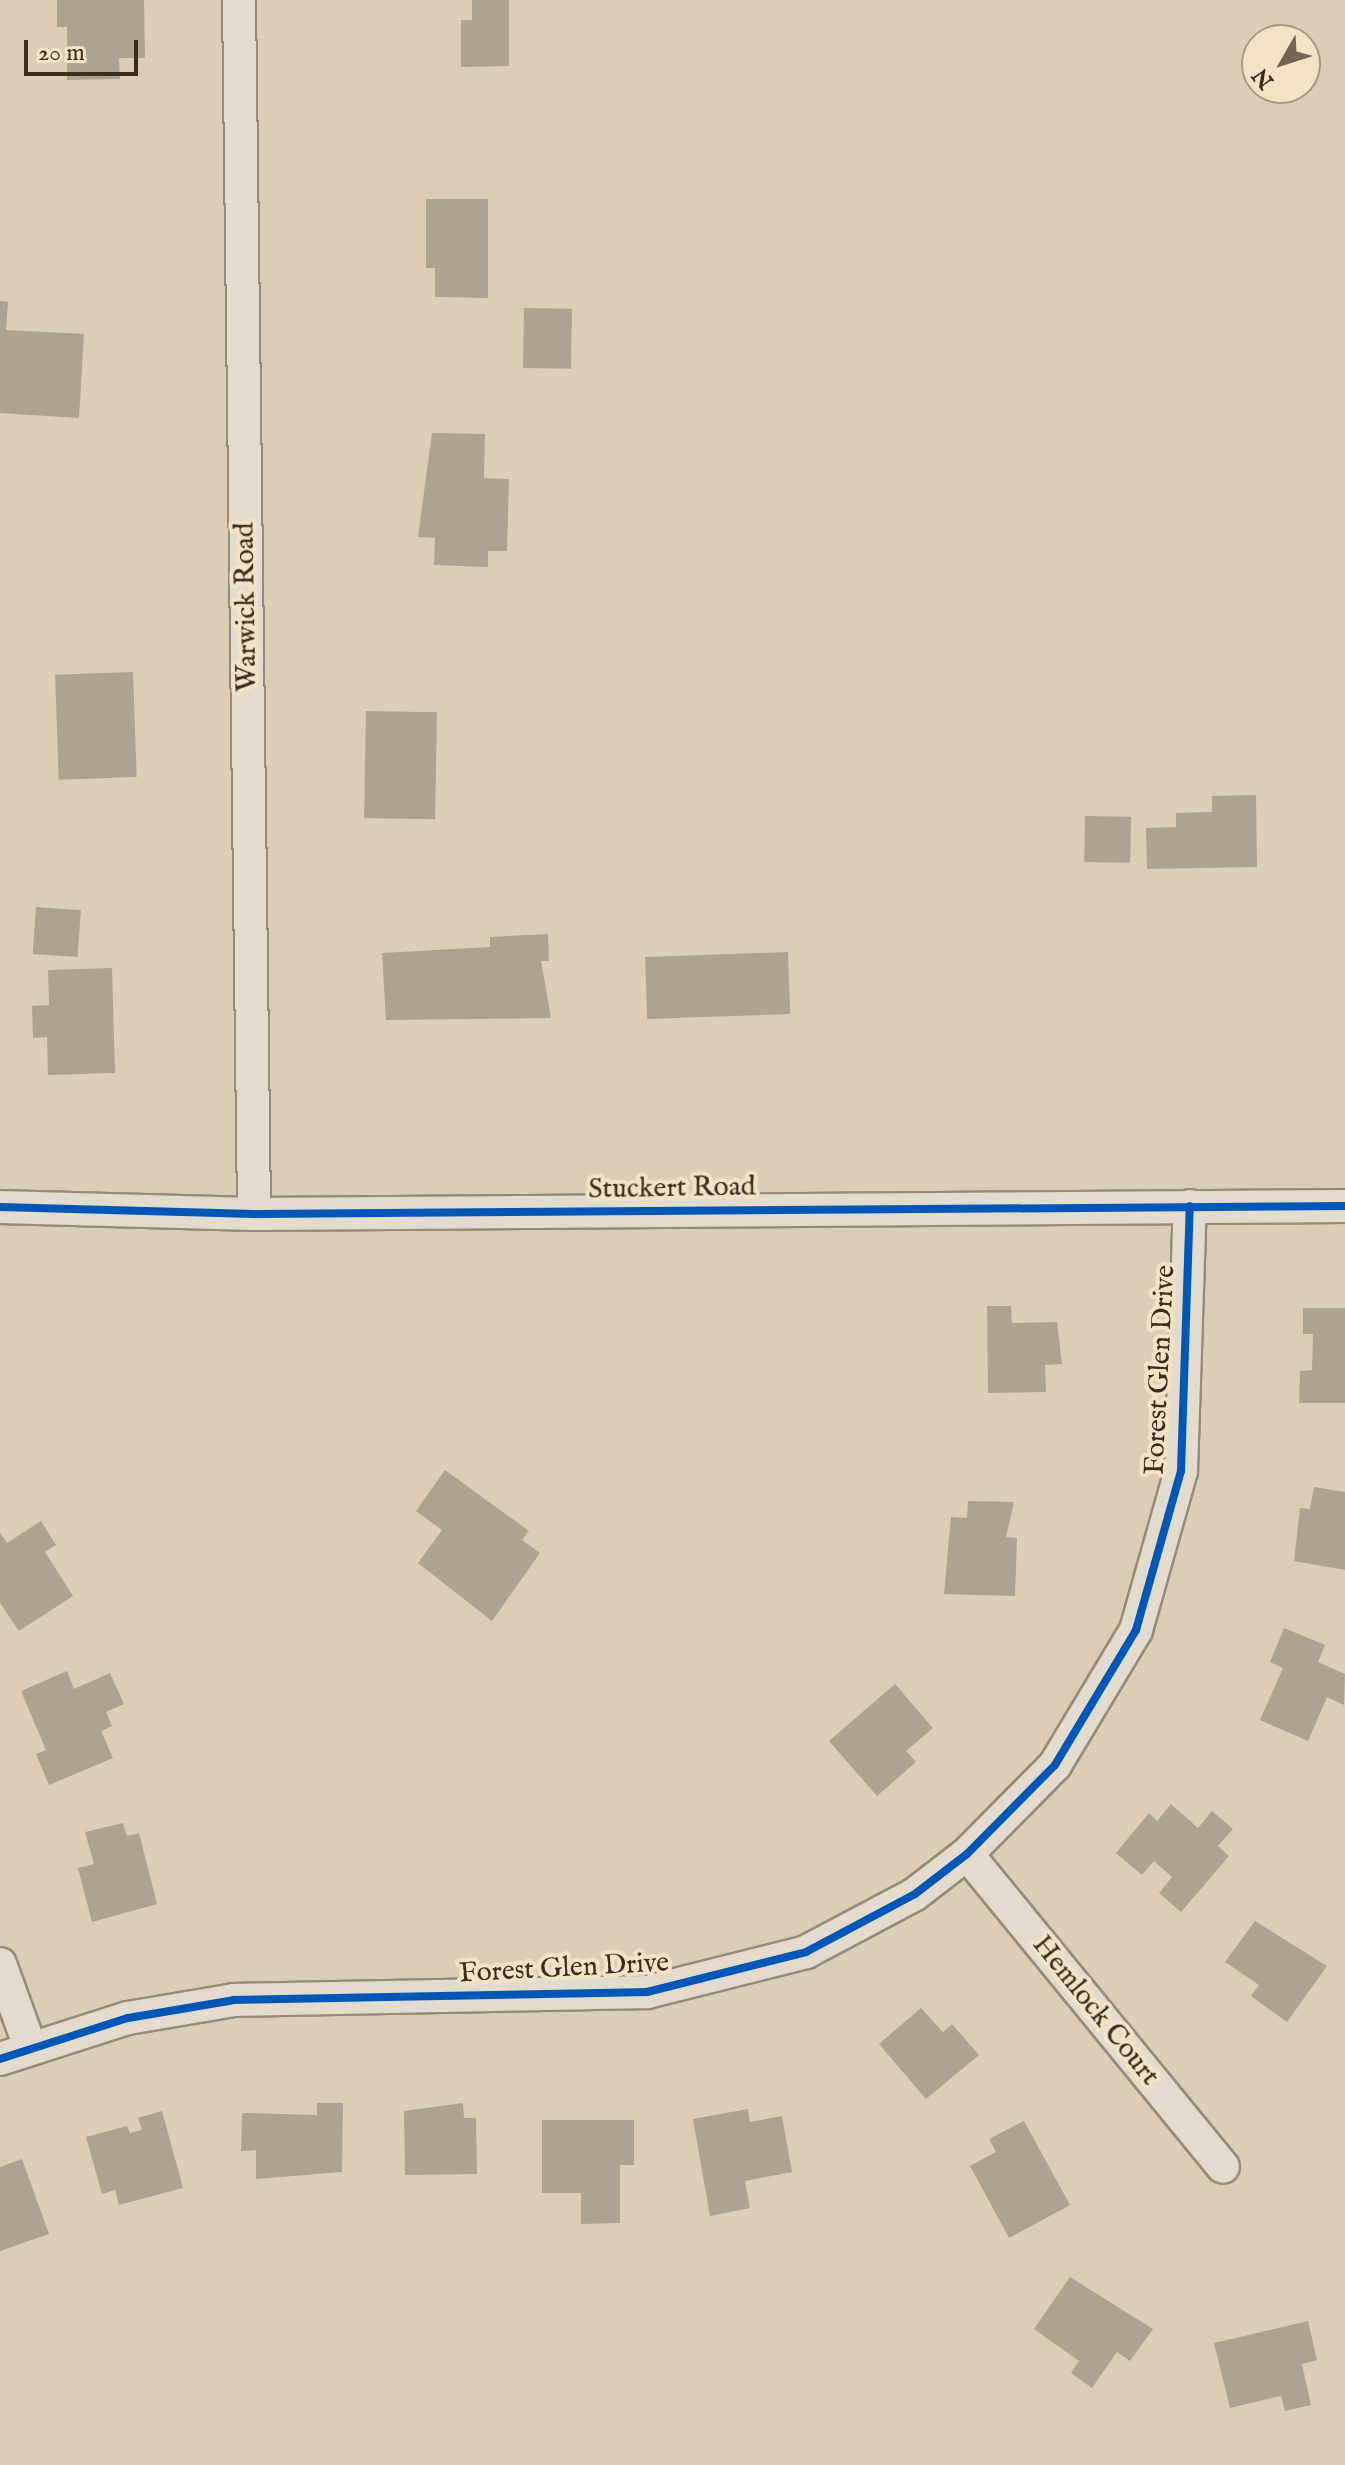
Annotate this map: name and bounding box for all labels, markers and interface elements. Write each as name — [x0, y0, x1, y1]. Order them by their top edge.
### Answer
scale bar — [28, 24, 142, 74]
north arrow — [1241, 24, 1321, 104]
text: 20 m — [38, 38, 85, 69]
text: N — [1247, 62, 1281, 94]
street label: Warwick Road — [229, 522, 265, 692]
street label: Stuckert Road — [588, 1171, 756, 1207]
street label: Forest Glen Drive — [1139, 1264, 1183, 1476]
street label: Hemlock Court — [1024, 1929, 1166, 2093]
street label: Forest Glen Drive — [458, 1947, 670, 1991]

